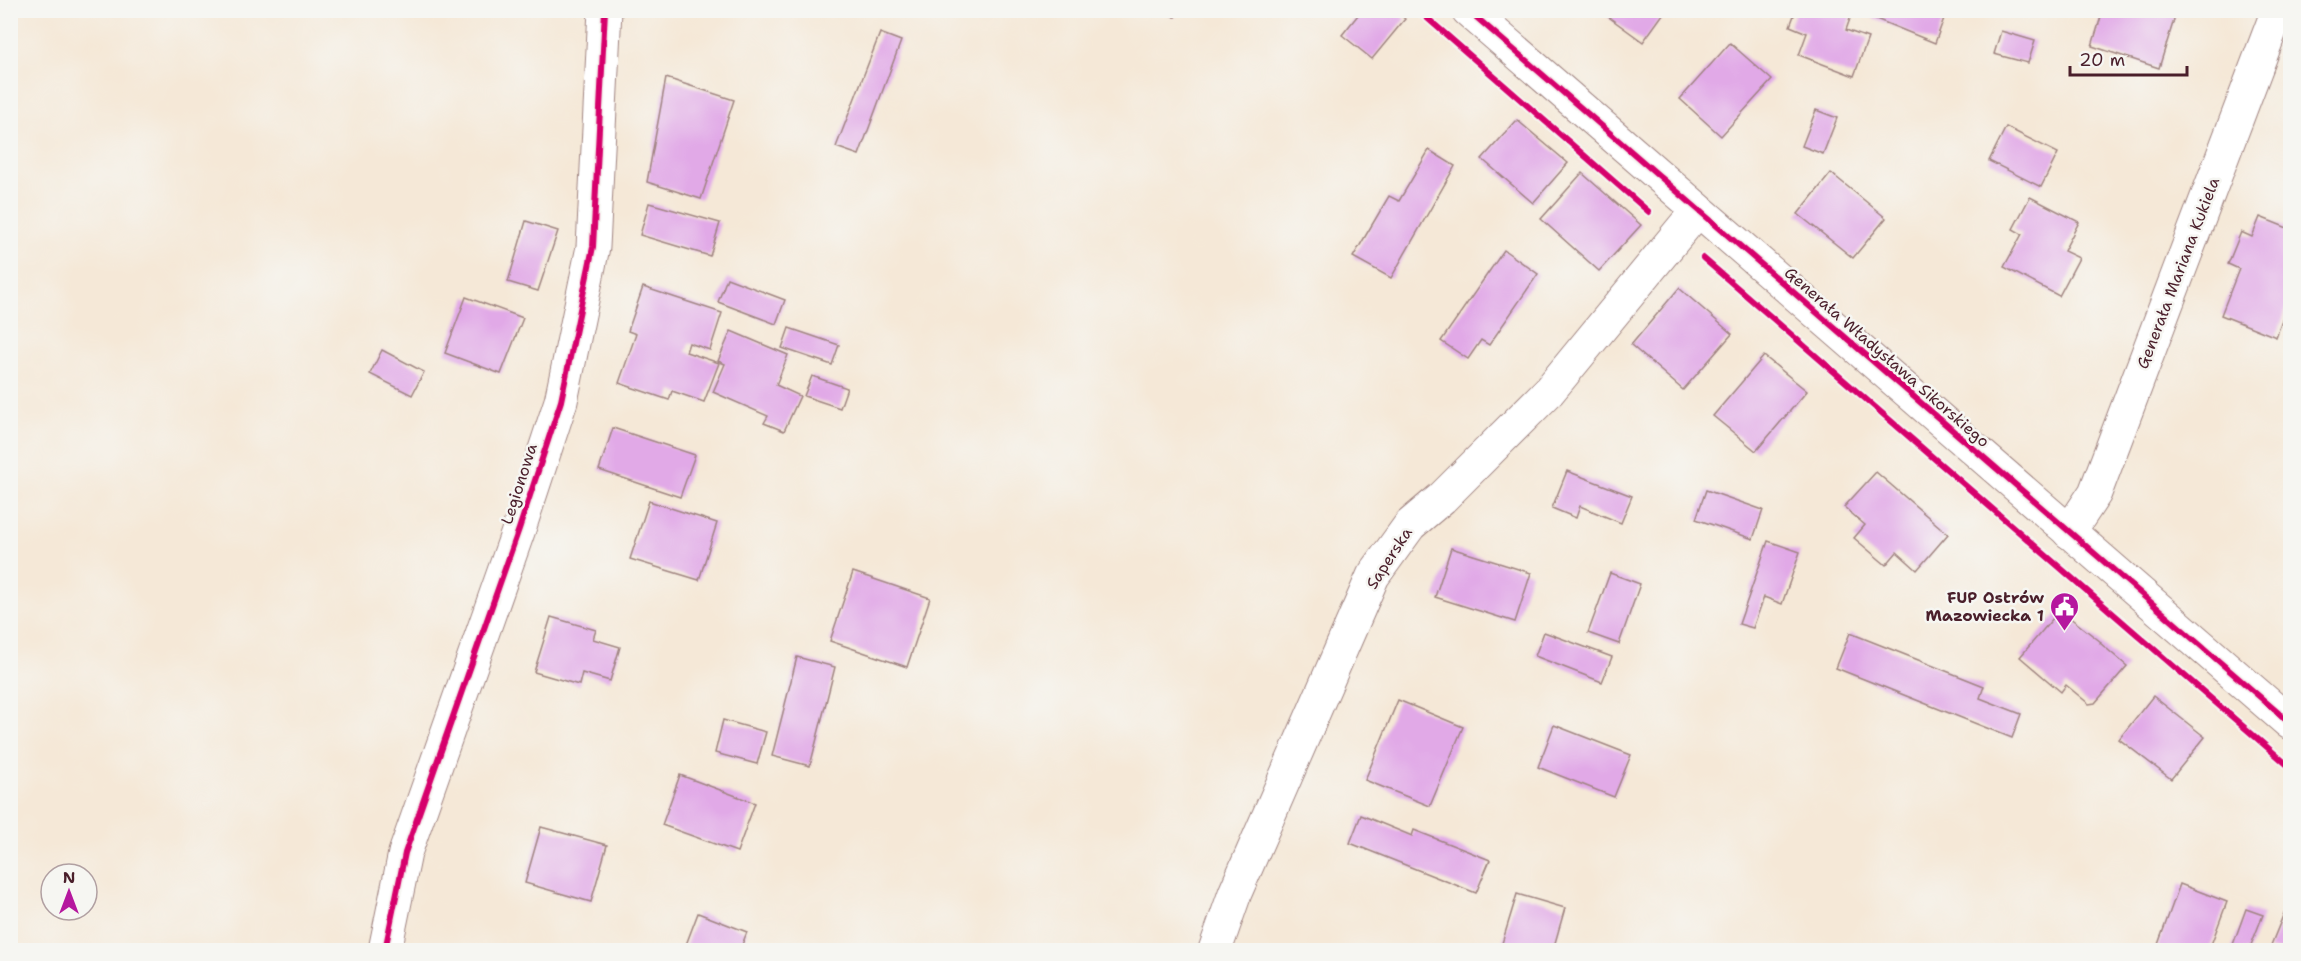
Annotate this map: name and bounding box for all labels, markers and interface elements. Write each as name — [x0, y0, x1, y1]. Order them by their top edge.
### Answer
scale bar — [2070, 39, 2187, 77]
text: 20 m — [2079, 48, 2125, 72]
street label: Generała Mariana Kukiela — [2132, 174, 2224, 372]
street label: Generała Władysława Sikorskiego — [1780, 262, 1994, 452]
street label: Legionowa — [496, 441, 542, 527]
street label: Saperska — [1361, 523, 1417, 593]
place label: FUP Ostrów Mazowiecka 1 — [1925, 587, 2045, 626]
public building icon: FUP Ostrów Mazowiecka 1 — [2049, 590, 2081, 632]
north arrow — [39, 862, 99, 922]
text: N — [63, 867, 75, 888]

